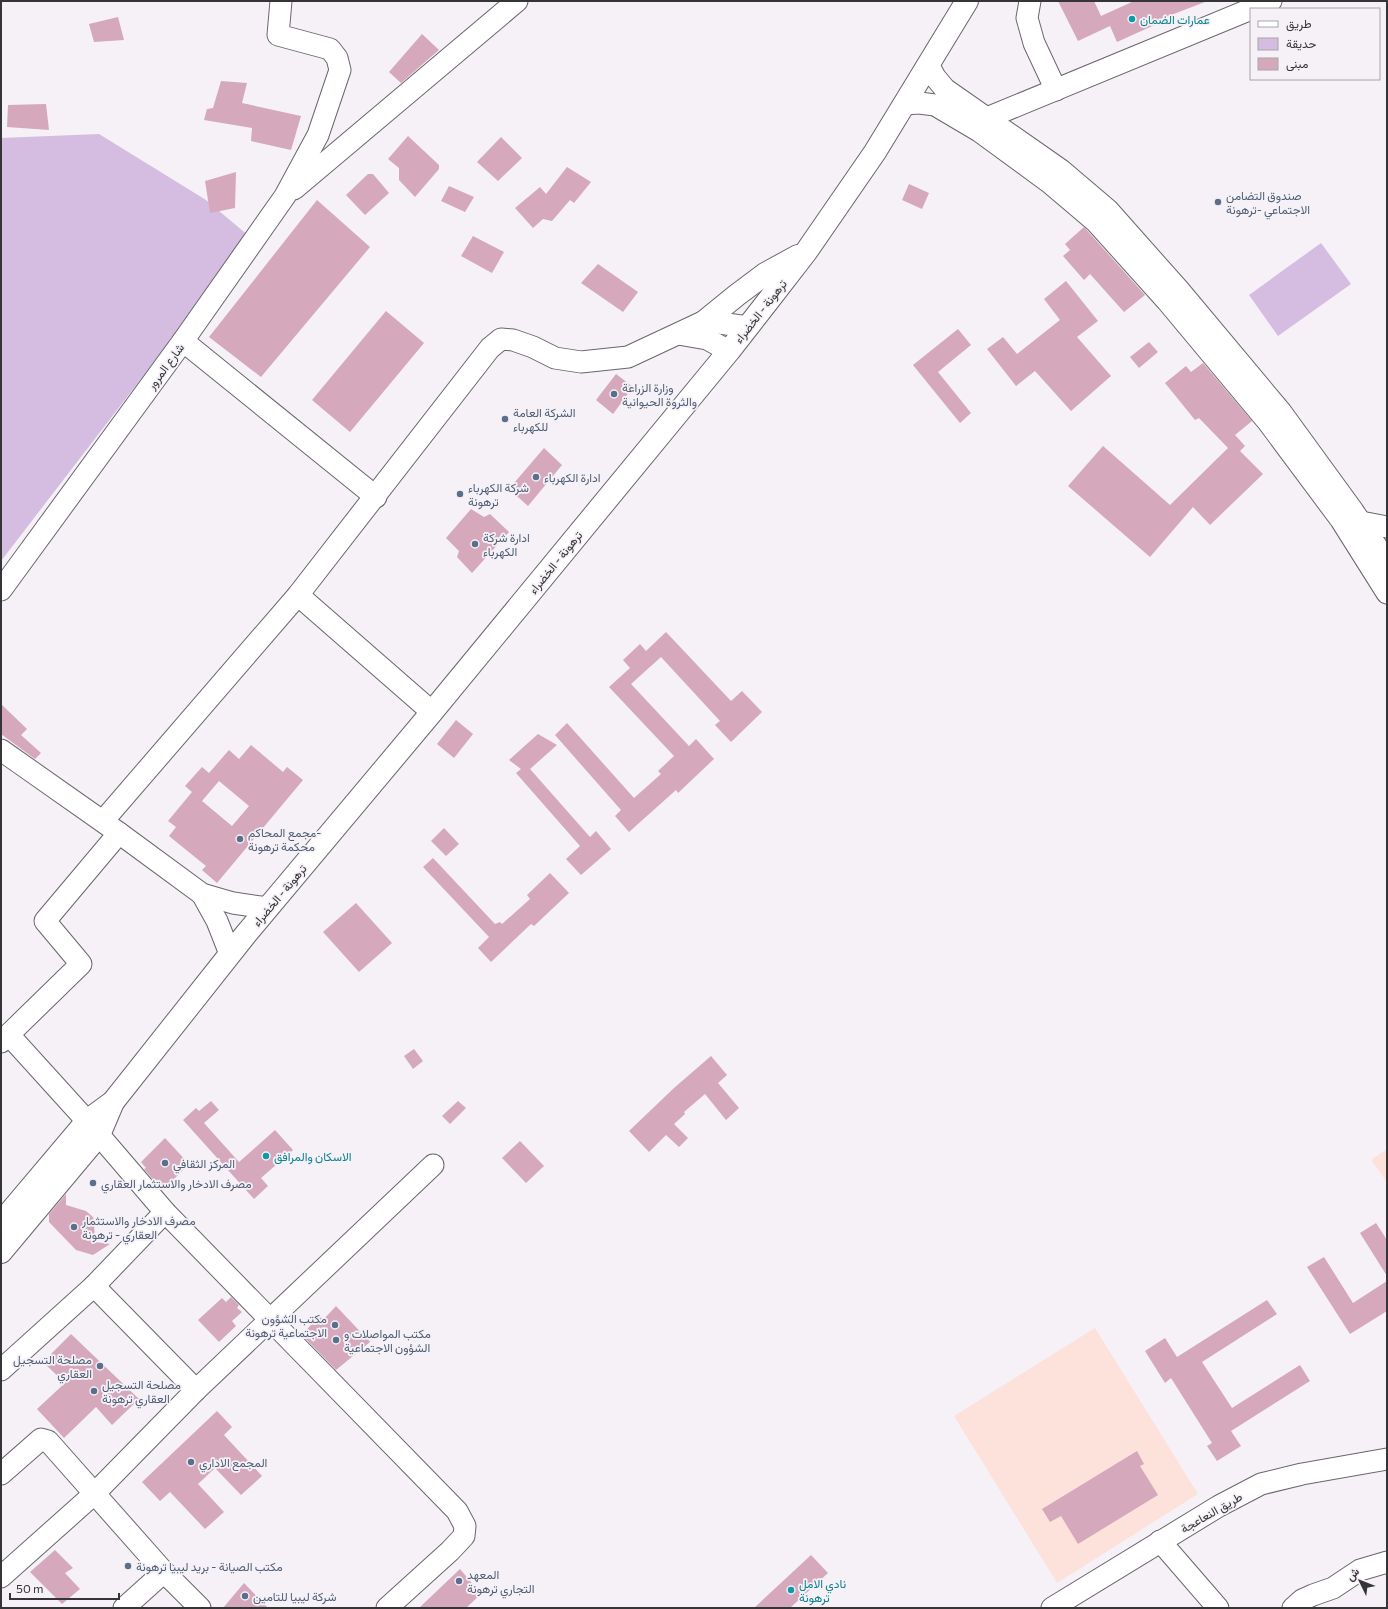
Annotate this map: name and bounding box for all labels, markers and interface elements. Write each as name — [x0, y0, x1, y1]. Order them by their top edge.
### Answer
legend — [1250, 8, 1380, 80]
place label: عمارات الضمان — [1140, 12, 1210, 28]
marker: عمارات الضمان — [1127, 14, 1137, 24]
text: طريق — [1286, 16, 1312, 32]
text: حديقة — [1286, 36, 1316, 51]
text: مبنى — [1286, 56, 1308, 72]
place label: صندوق التضامن الاجتماعي -ترهونة — [1226, 188, 1310, 220]
marker: صندوق التضامن الاجتماعي -ترهونة — [1213, 197, 1223, 207]
street label: ترهونة - الخضراء — [731, 276, 791, 347]
street label: شارع المرور — [143, 340, 189, 394]
place label: وزارة الزراعة والثروة الحيوانية — [622, 380, 697, 410]
marker: وزارة الزراعة والثروة الحيوانية — [609, 389, 619, 399]
place label: الشركة العامة للكهرباء — [513, 405, 576, 435]
marker: الشركة العامة للكهرباء — [500, 414, 510, 424]
place label: ادارة الكهرباء — [544, 470, 601, 486]
marker: ادارة الكهرباء — [531, 472, 541, 482]
place label: شركة الكهرباء ترهونة — [468, 480, 529, 510]
marker: شركة الكهرباء ترهونة — [455, 489, 465, 499]
street label: ترهونة - الخضراء — [525, 528, 586, 597]
place label: ادارة شركة الكهرباء — [483, 530, 530, 560]
marker: ادارة شركة الكهرباء — [470, 539, 480, 549]
place label: مجمع المحاكم- محكمة ترهونة — [248, 825, 321, 855]
marker: مجمع المحاكم- محكمة ترهونة — [235, 834, 245, 844]
street label: ترهونة - الخضراء — [249, 861, 311, 930]
place label: الاسكان والمرافق — [274, 1149, 352, 1165]
marker: الاسكان والمرافق — [261, 1151, 271, 1161]
place label: المركز الثقافي — [173, 1156, 235, 1174]
marker: المركز الثقافي — [160, 1158, 170, 1168]
place label: مصرف الادخار والاستثمار العقاري — [101, 1176, 252, 1194]
marker: مصرف الادخار والاستثمار العقاري — [88, 1178, 98, 1188]
place label: مصرف الادخار والاستثمار العقاري - ترهونة — [81, 1213, 196, 1245]
marker: مصرف الادخار والاستثمار العقاري - ترهونة — [69, 1222, 79, 1232]
place label: مكتب الشؤون الاجتماعية ترهونة — [245, 1311, 327, 1341]
marker: مكتب الشؤون الاجتماعية ترهونة — [330, 1320, 340, 1330]
place label: مكتب المواصلات و الشؤون الاجتماعية — [344, 1326, 431, 1356]
marker: مكتب المواصلات و الشؤون الاجتماعية — [331, 1335, 341, 1345]
place label: مصلحة التسجيل العقاري — [13, 1352, 92, 1384]
marker: مصلحة التسجيل العقاري — [95, 1361, 105, 1371]
place label: مصلحة التسجيل العقاري ترهونة — [102, 1377, 181, 1409]
marker: مصلحة التسجيل العقاري ترهونة — [89, 1386, 99, 1396]
place label: المجمع الاداري — [199, 1455, 267, 1473]
marker: المجمع الاداري — [186, 1457, 196, 1467]
street label: طريق النعاعجة — [1178, 1489, 1245, 1537]
place label: مكتب الصيانة - بريد ليبيا ترهونة — [136, 1559, 283, 1575]
marker: مكتب الصيانة - بريد ليبيا ترهونة — [123, 1561, 133, 1571]
north arrow — [1340, 1561, 1380, 1601]
text: ش — [1343, 1565, 1362, 1584]
place label: المعهد التجاري ترهونة — [467, 1567, 534, 1599]
scale bar — [10, 1575, 119, 1601]
marker: المعهد التجاري ترهونة — [454, 1576, 464, 1586]
place label: نادي الامل ترهونة — [799, 1576, 846, 1606]
text: 50 m — [16, 1581, 44, 1595]
marker: نادي الامل ترهونة — [786, 1585, 796, 1595]
place label: شركة ليبيا للتامين — [253, 1589, 336, 1605]
marker: شركة ليبيا للتامين — [240, 1591, 250, 1601]

